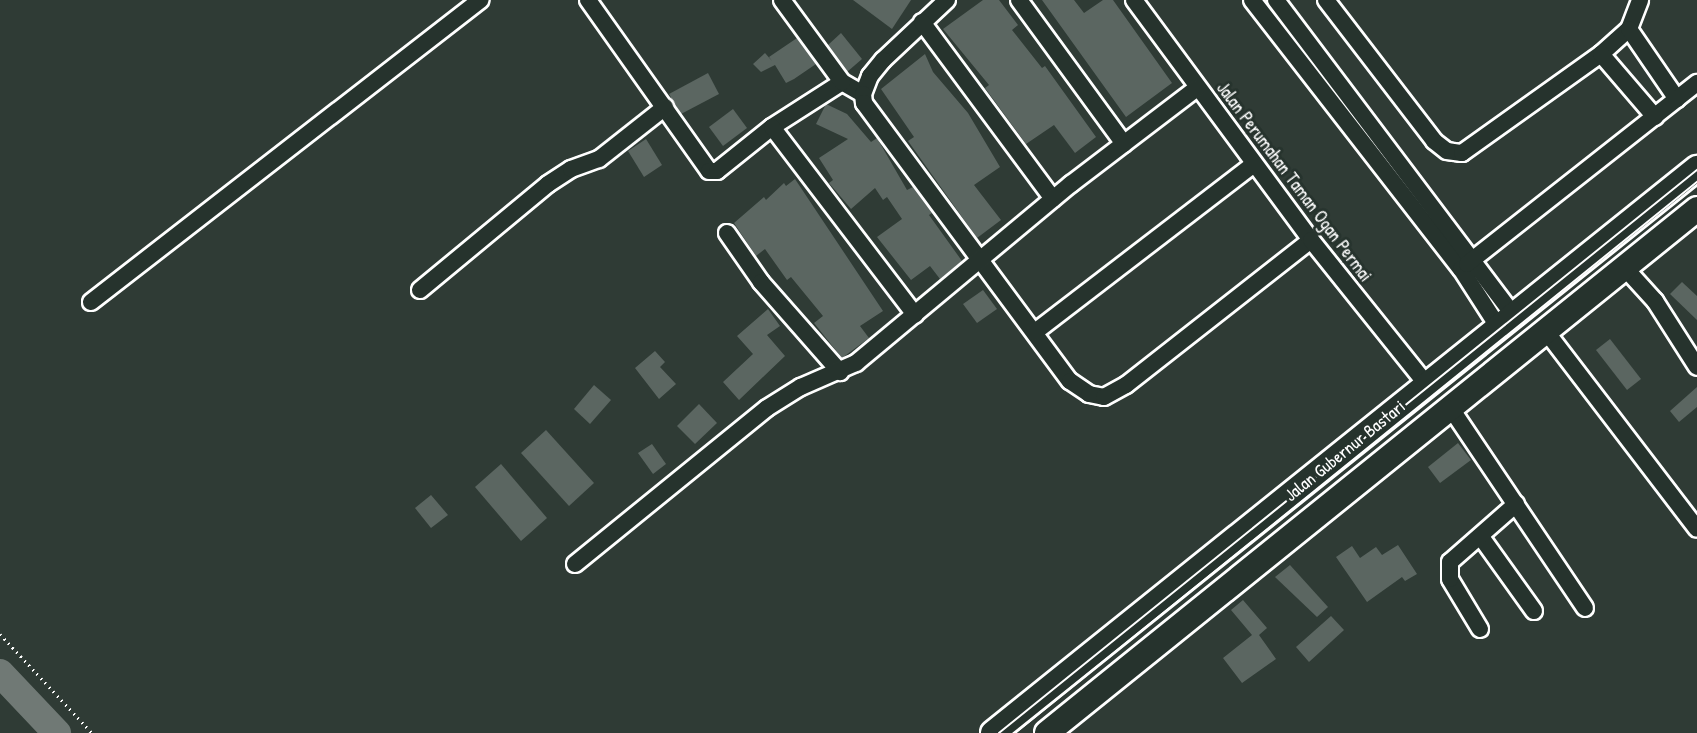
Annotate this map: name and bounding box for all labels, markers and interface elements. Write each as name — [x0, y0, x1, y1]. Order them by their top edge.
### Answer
street label: Jalan Perumahan Taman Ogan Permai — [1212, 78, 1376, 286]
street label: Jalan Gubernur Bastari — [1280, 396, 1410, 506]

